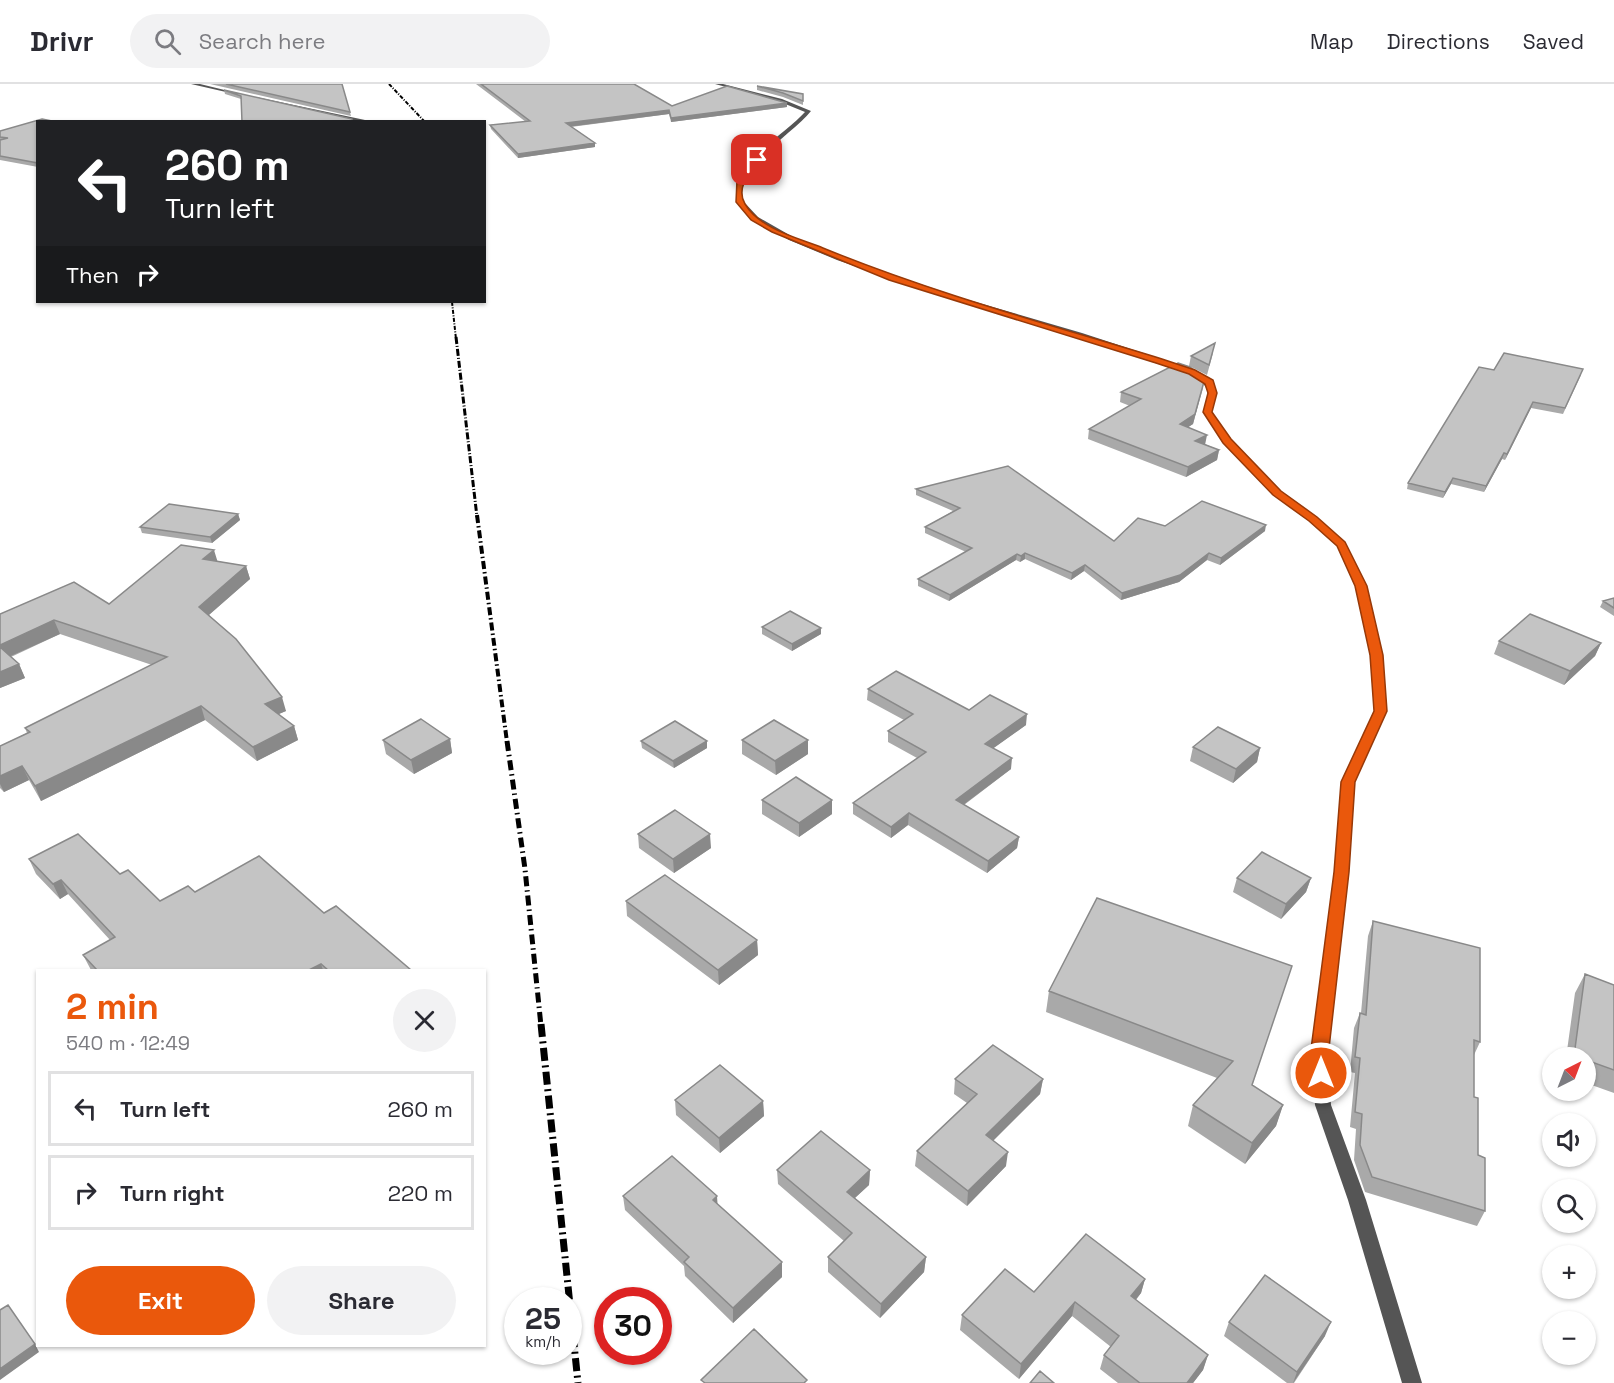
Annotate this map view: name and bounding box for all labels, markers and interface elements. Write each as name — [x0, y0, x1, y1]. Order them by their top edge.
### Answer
search box — [130, 14, 550, 68]
text: Drivr — [30, 23, 94, 59]
icon: search — [151, 25, 184, 58]
text: Search here — [199, 27, 325, 55]
text: Map — [1310, 28, 1354, 55]
text: Directions — [1387, 28, 1490, 55]
text: Saved — [1523, 28, 1584, 55]
pin — [731, 134, 782, 185]
text: 260 m — [165, 139, 290, 192]
icon: arrive — [740, 143, 773, 176]
icon: left — [66, 144, 144, 222]
text: Turn left — [165, 191, 275, 226]
icon: right — [131, 258, 164, 291]
text: Then — [66, 261, 119, 289]
text: 2 min — [66, 984, 159, 1030]
button: close — [393, 989, 456, 1052]
text: 540 m · 12:49 — [66, 1030, 190, 1056]
position arrow — [1289, 1041, 1353, 1105]
north arrow — [1542, 1047, 1596, 1101]
map controls — [1542, 1047, 1596, 1365]
icon: left — [69, 1092, 102, 1125]
text: Turn left — [120, 1095, 210, 1123]
text: 260 m — [388, 1095, 453, 1123]
button: sound — [1542, 1113, 1596, 1167]
icon: right — [69, 1176, 102, 1209]
text: Turn right — [120, 1179, 225, 1207]
text: 220 m — [388, 1179, 453, 1207]
button: search — [1542, 1179, 1596, 1233]
button: + — [1542, 1245, 1596, 1299]
button: Exit — [66, 1266, 255, 1335]
button: Share — [267, 1266, 456, 1335]
speed limit sign: 30 — [594, 1287, 672, 1365]
text: 25 — [525, 1299, 561, 1338]
button: − — [1542, 1311, 1596, 1365]
text: km/h — [525, 1332, 561, 1351]

